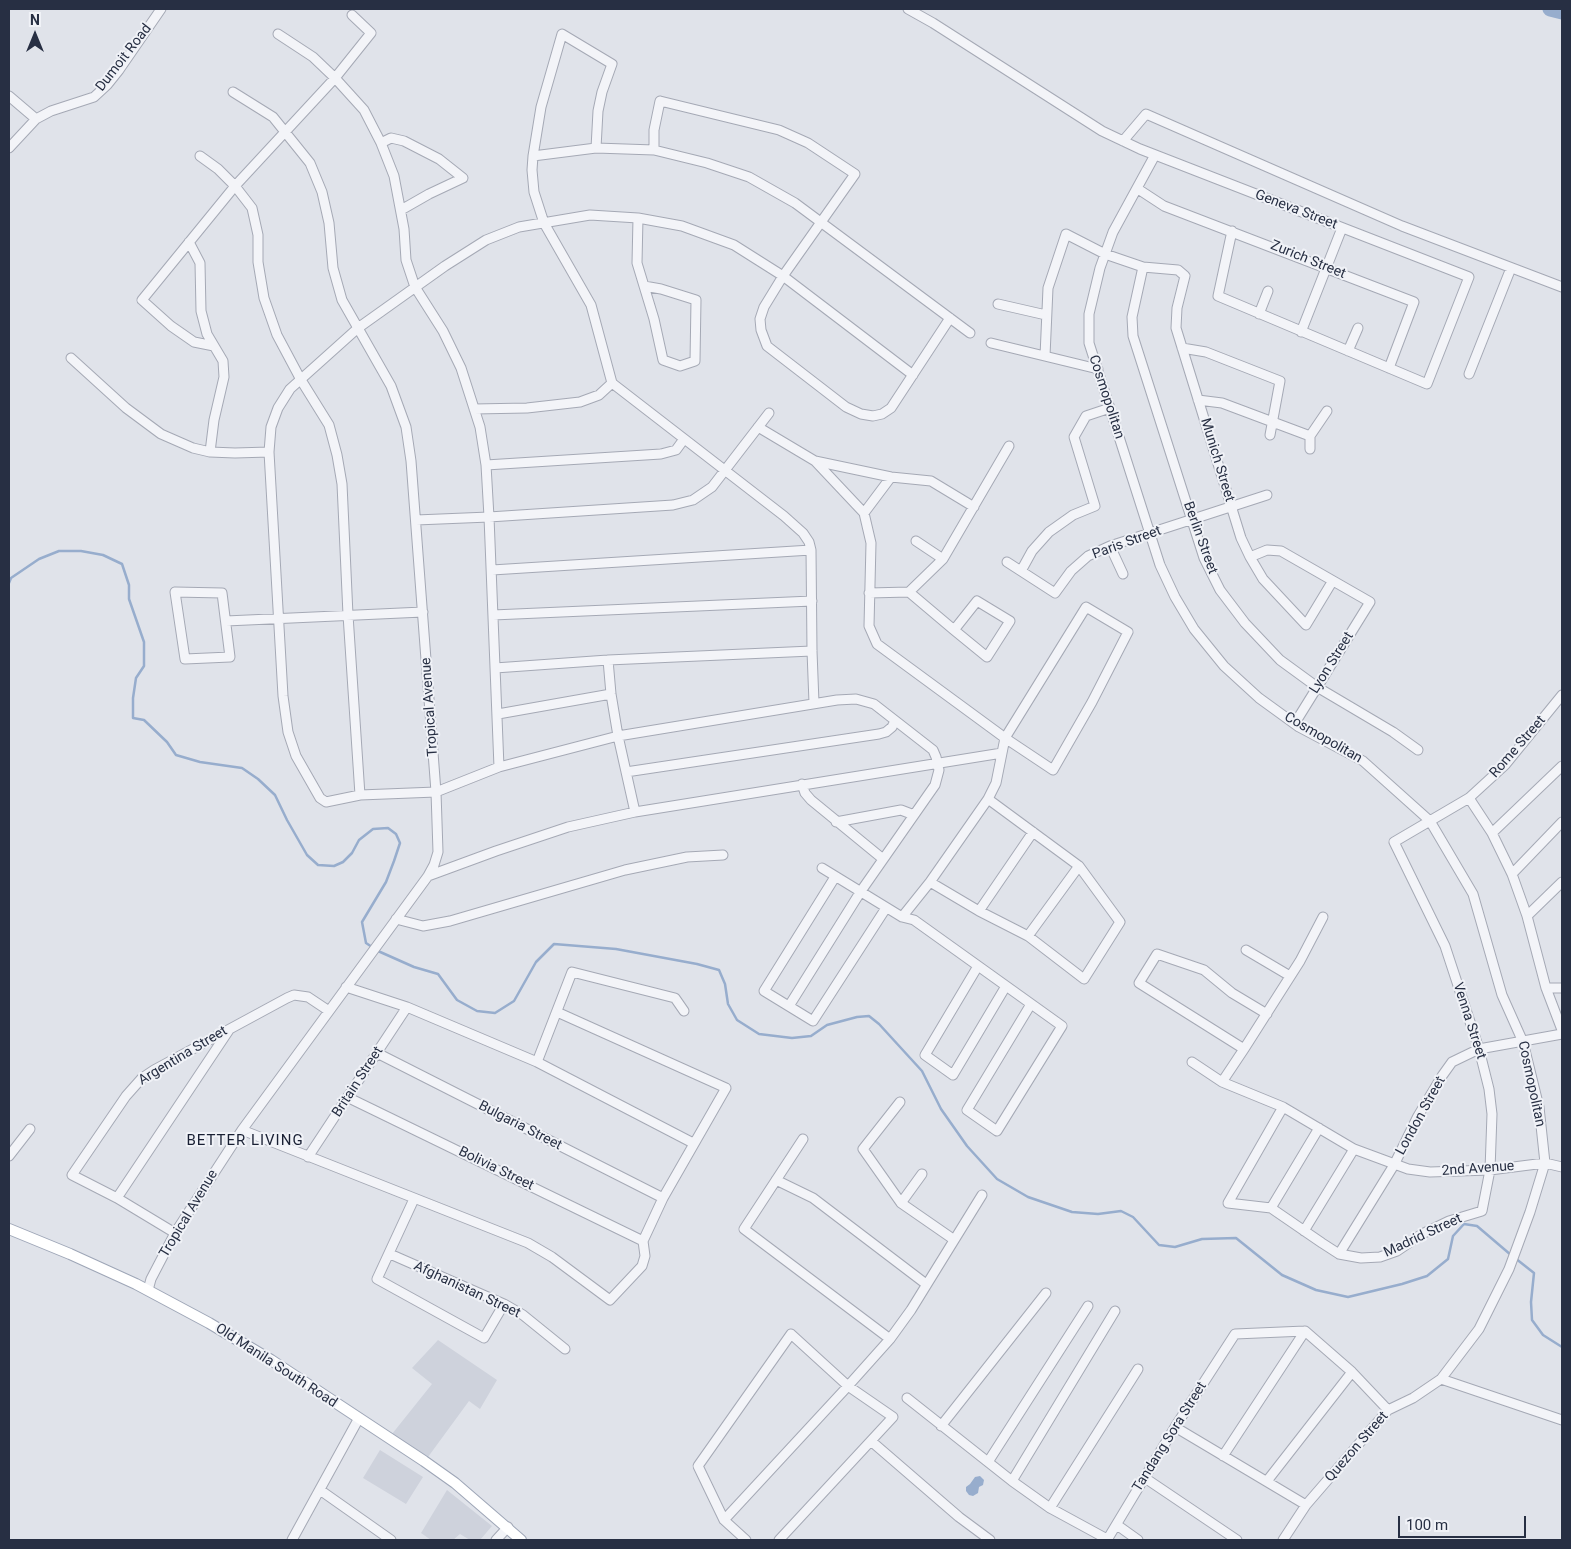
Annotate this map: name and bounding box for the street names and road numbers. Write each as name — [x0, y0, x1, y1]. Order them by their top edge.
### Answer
street label: Dumoit Road — [93, 21, 155, 95]
street label: Geneva Street — [1253, 187, 1339, 233]
street label: Zurich Street — [1268, 237, 1348, 283]
street label: Cosmopolitan — [1085, 353, 1127, 441]
street label: Munich Street — [1196, 416, 1238, 504]
street label: Berlin Street — [1179, 499, 1221, 577]
street label: Paris Street — [1090, 523, 1164, 563]
street label: Lyon Street — [1307, 629, 1357, 697]
street label: Tropical Avenue — [418, 657, 442, 757]
street label: Cosmopolitan — [1281, 709, 1365, 767]
street label: Rome Street — [1486, 713, 1550, 781]
street label: Venna Street — [1449, 981, 1489, 1061]
street label: Argentina Street — [136, 1023, 230, 1089]
street label: Cosmopolitan — [1514, 1040, 1548, 1128]
street label: Britain Street — [329, 1044, 387, 1120]
street label: London Street — [1392, 1074, 1450, 1158]
street label: Bulgaria Street — [475, 1098, 565, 1154]
street label: Bolivia Street — [456, 1144, 536, 1194]
street label: 2nd Avenue — [1441, 1158, 1515, 1180]
street label: Tropical Avenue — [156, 1167, 222, 1261]
street label: Madrid Street — [1381, 1211, 1465, 1261]
street label: Afghanistan Street — [411, 1258, 523, 1322]
street label: Old Manila South Road — [212, 1320, 340, 1412]
street label: Tandang Sora Street — [1129, 1379, 1211, 1495]
street label: Quezon Street — [1322, 1408, 1392, 1486]

